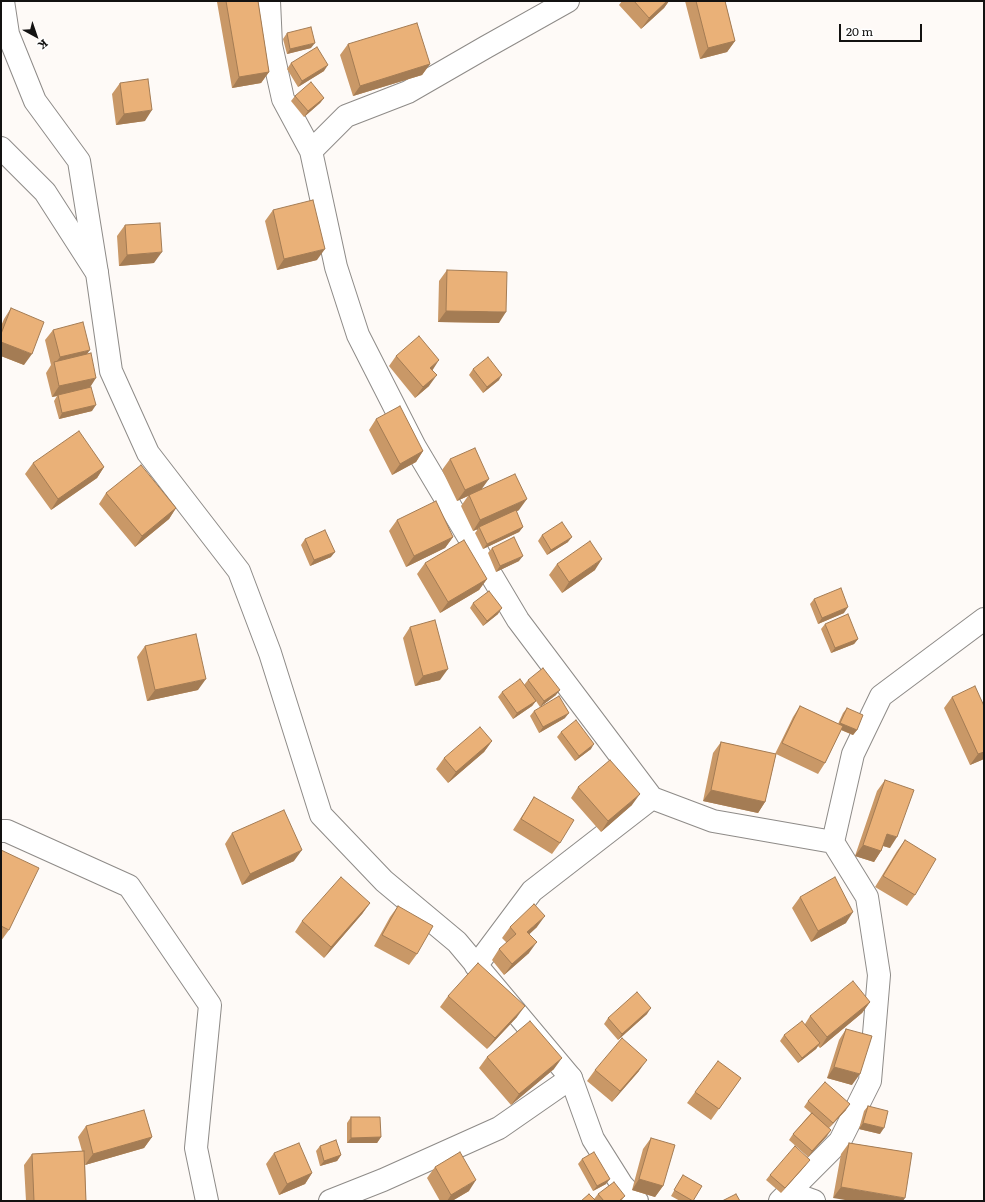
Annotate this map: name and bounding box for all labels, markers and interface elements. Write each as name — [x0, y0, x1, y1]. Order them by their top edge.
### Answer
north arrow — [16, 16, 56, 56]
scale bar — [841, 16, 924, 42]
text: 20 m — [846, 22, 873, 40]
text: K — [35, 36, 52, 54]

